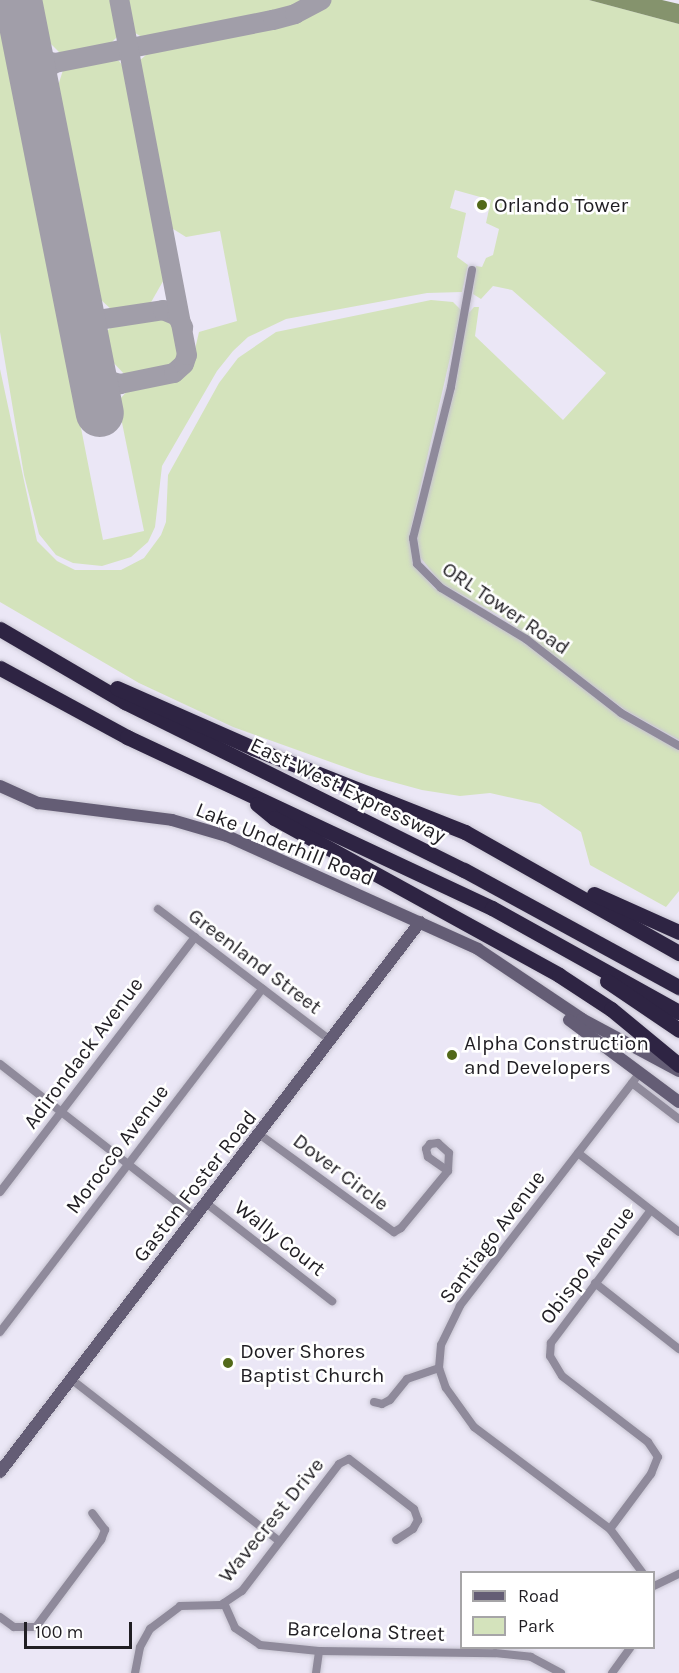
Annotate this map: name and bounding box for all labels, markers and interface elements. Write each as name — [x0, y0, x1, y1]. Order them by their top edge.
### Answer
place label: Orlando Tower — [494, 192, 628, 218]
marker: Orlando Tower — [475, 198, 489, 212]
street label: ORL Tower Road — [437, 556, 575, 660]
street label: East-West Expressway — [246, 732, 450, 848]
street label: Lake Underhill Road — [192, 797, 378, 891]
street label: Greenland Street — [183, 903, 327, 1019]
street label: Adirondack Avenue — [18, 972, 148, 1134]
place label: Alpha Construction and Developers — [464, 1030, 649, 1080]
marker: Alpha Construction and Developers — [445, 1048, 459, 1062]
street label: Morocco Avenue — [60, 1079, 174, 1219]
street label: Gaston Foster Road — [128, 1105, 262, 1267]
street label: Dover Circle — [288, 1128, 394, 1216]
street label: Santiago Avenue — [434, 1165, 550, 1309]
street label: Wally Court — [229, 1195, 331, 1281]
street label: Obispo Avenue — [534, 1201, 640, 1329]
place label: Dover Shores Baptist Church — [240, 1338, 384, 1388]
marker: Dover Shores Baptist Church — [221, 1356, 235, 1370]
street label: Wavecrest Drive — [213, 1453, 329, 1587]
legend — [460, 1571, 655, 1649]
text: Road — [518, 1585, 559, 1607]
scale bar — [27, 1610, 135, 1648]
text: Park — [518, 1615, 555, 1637]
street label: Barcelona Street — [287, 1616, 445, 1646]
text: 100 m — [35, 1621, 83, 1643]

